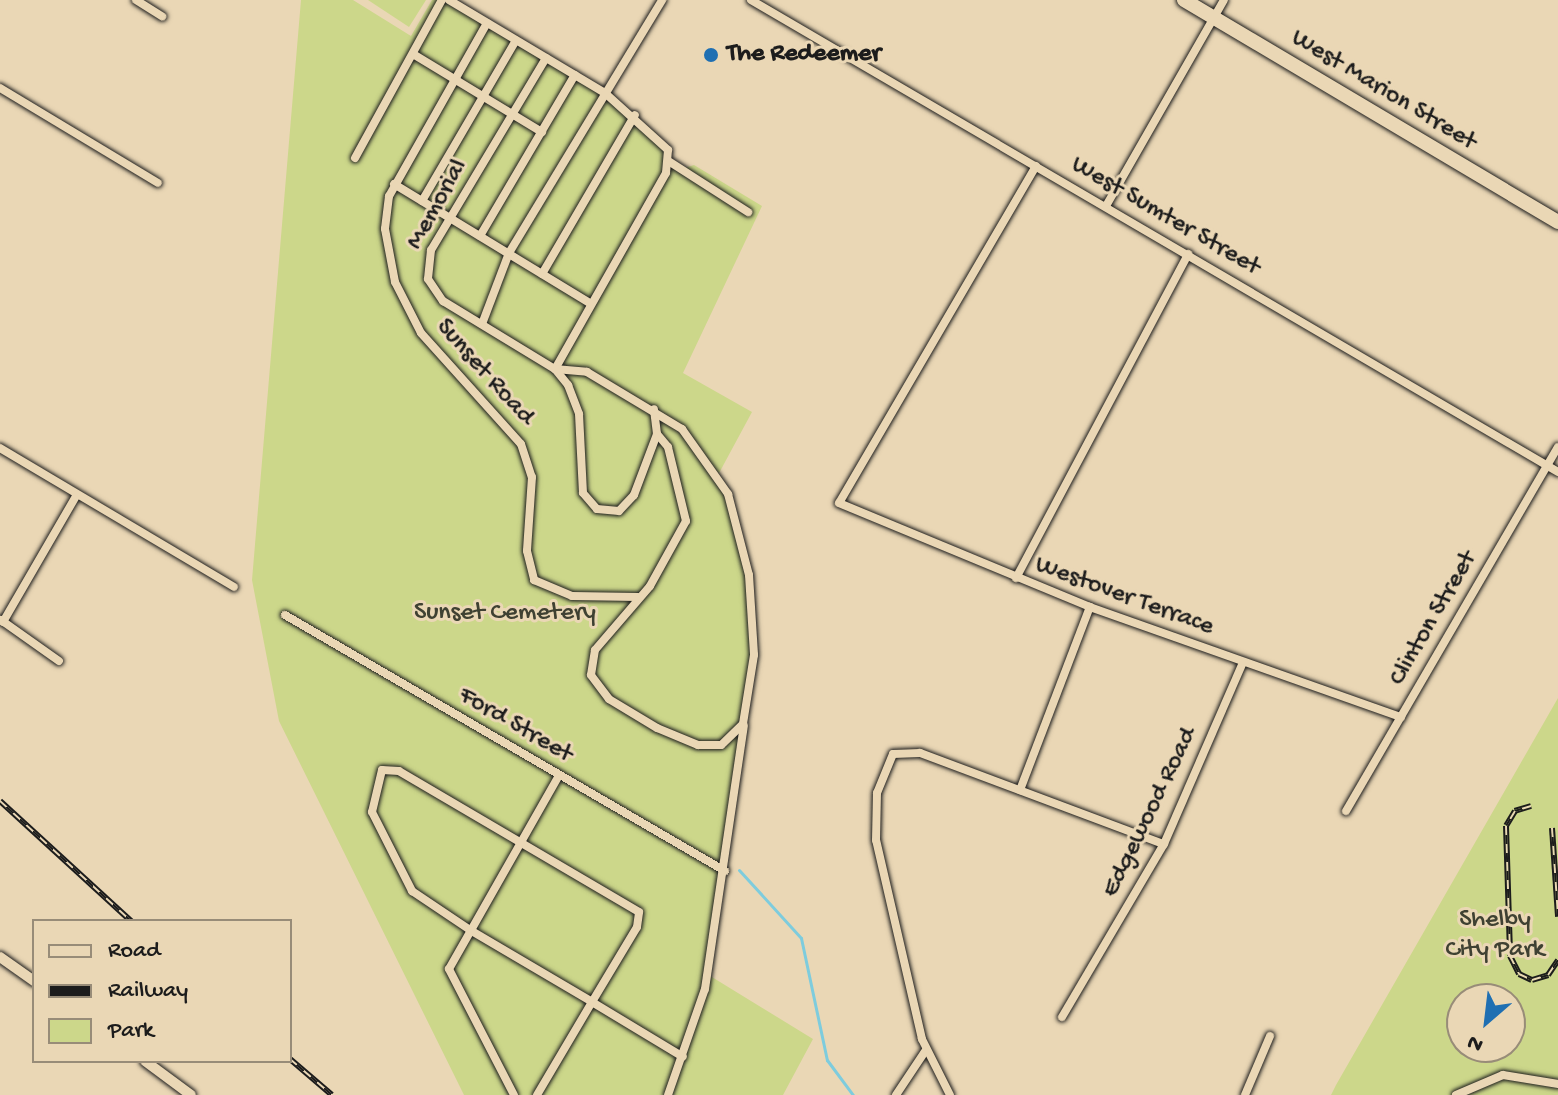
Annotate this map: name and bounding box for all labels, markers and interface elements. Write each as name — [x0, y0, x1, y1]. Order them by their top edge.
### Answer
street label: West Marion Street — [1285, 23, 1481, 159]
place label: The Redeemer — [727, 39, 881, 71]
marker: The Redeemer — [702, 46, 720, 64]
street label: West Sumter Street — [1065, 150, 1265, 284]
street label: Memorial — [400, 154, 476, 256]
street label: Sunset Road — [428, 313, 540, 433]
street label: Clinton Street — [1383, 546, 1485, 692]
street label: Westover Terrace — [1030, 550, 1218, 644]
park label: Sunset Cemetery — [414, 598, 596, 630]
street label: Ford Street — [452, 681, 578, 771]
street label: Edgewood Road — [1096, 723, 1206, 903]
park label: Shelby City Park — [1446, 905, 1544, 966]
legend — [32, 919, 292, 1063]
text: Road — [108, 937, 160, 966]
text: Railway — [108, 977, 188, 1006]
north arrow — [1446, 983, 1526, 1063]
text: Park — [108, 1017, 154, 1046]
text: N — [1463, 1028, 1488, 1057]

